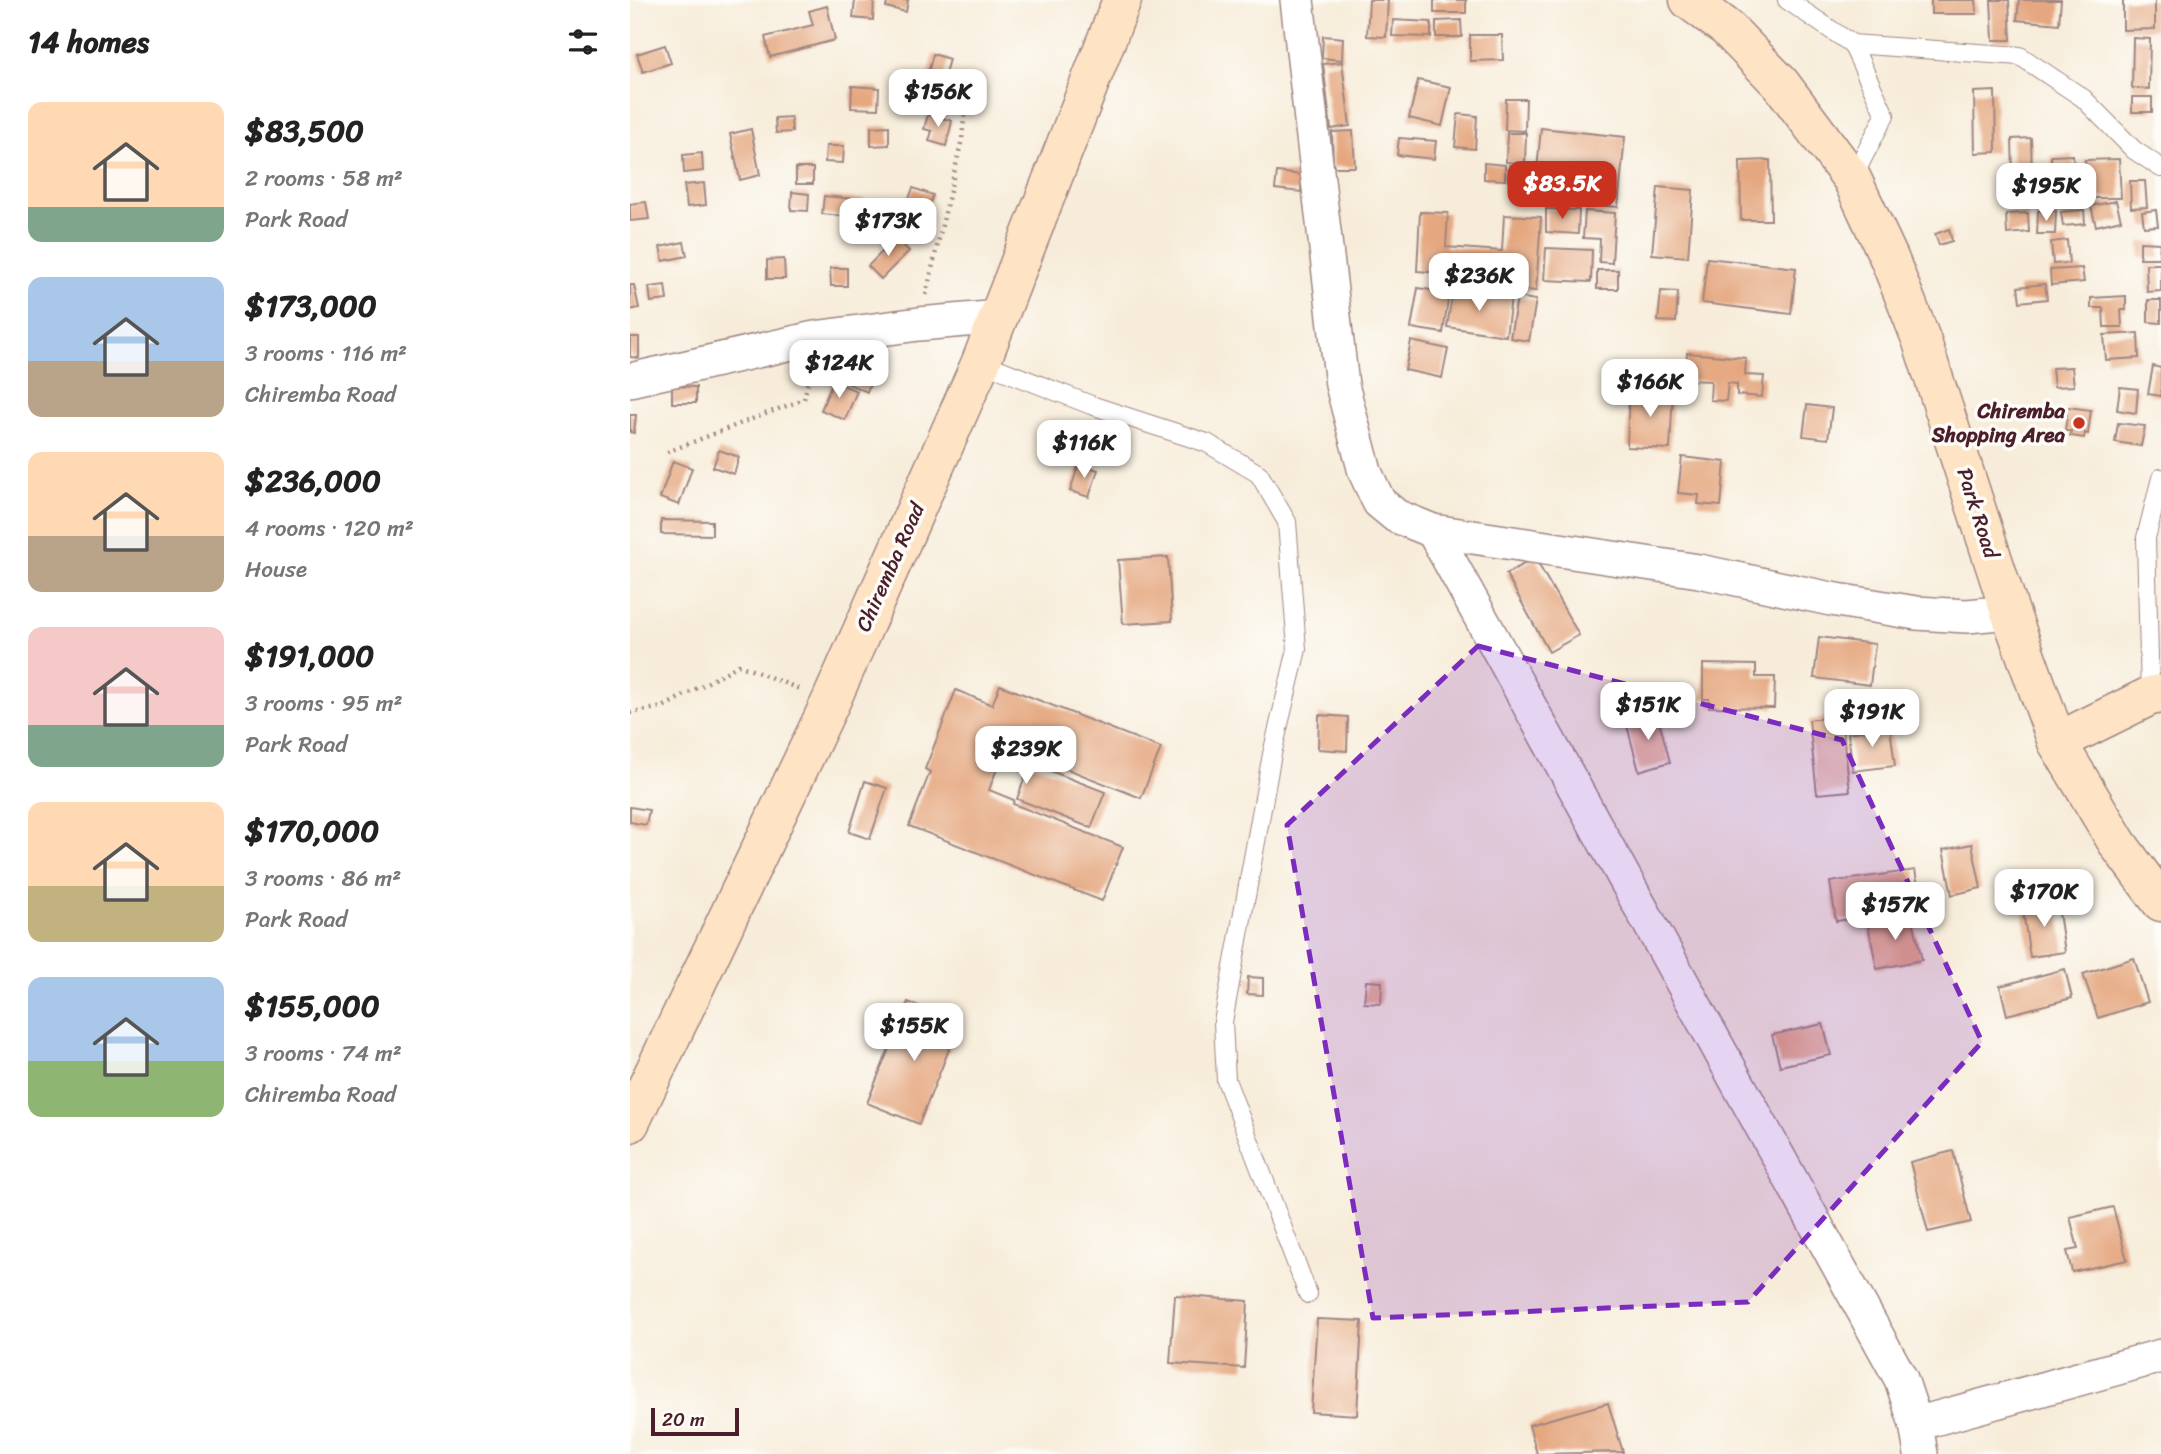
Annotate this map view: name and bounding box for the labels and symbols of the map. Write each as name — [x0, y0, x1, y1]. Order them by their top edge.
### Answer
pin: $156K — [889, 69, 987, 129]
pin: $83.5K — [1505, 162, 1619, 221]
pin: $195K — [1997, 164, 2095, 223]
pin: $173K — [839, 198, 937, 258]
pin: $236K — [1430, 254, 1528, 313]
pin: $124K — [790, 340, 888, 400]
pin: $166K — [1601, 360, 1699, 419]
place label: Chiremba Shopping Area — [1931, 392, 2065, 454]
marker: Chiremba Shopping Area — [2071, 415, 2087, 431]
pin: $116K — [1035, 420, 1133, 480]
street label: Park Road — [1945, 463, 2011, 565]
street label: Chiremba Road — [845, 494, 936, 638]
pin: $151K — [1599, 682, 1697, 742]
pin: $191K — [1823, 690, 1921, 749]
pin: $239K — [977, 726, 1075, 786]
pin: $170K — [1995, 870, 2093, 929]
pin: $157K — [1846, 883, 1944, 942]
pin: $155K — [865, 1004, 963, 1063]
scale bar — [651, 1405, 738, 1437]

